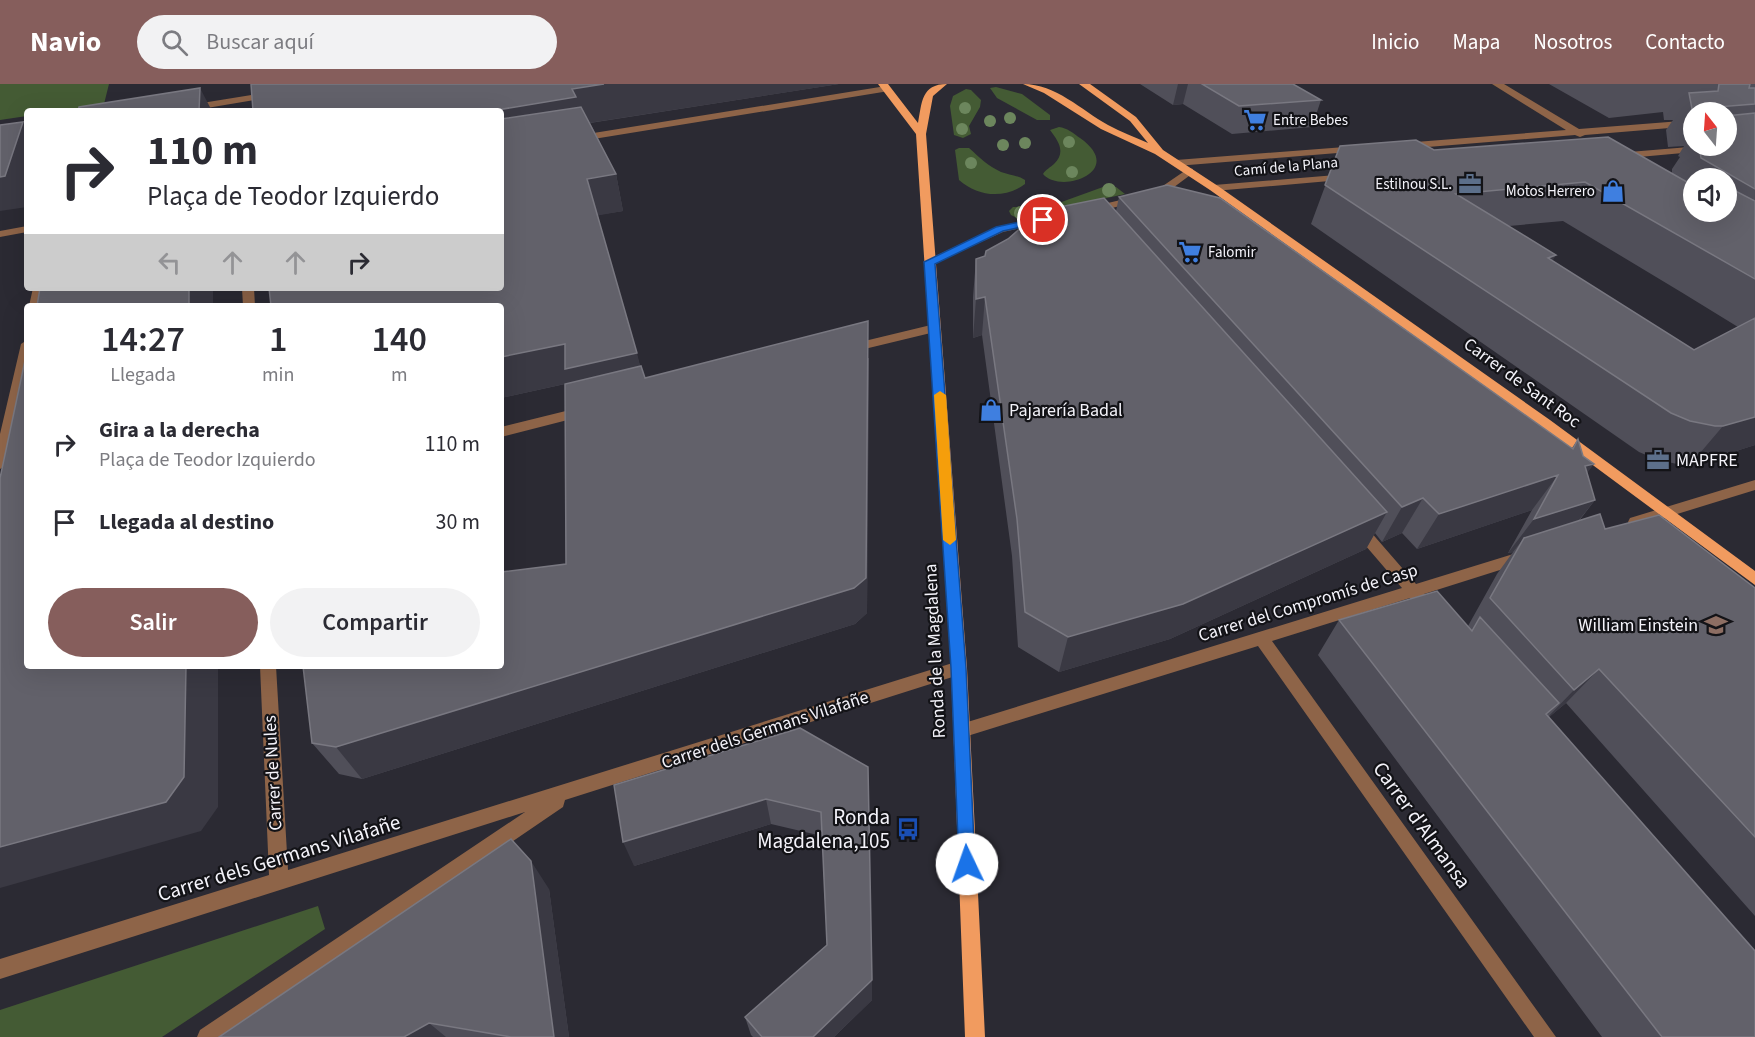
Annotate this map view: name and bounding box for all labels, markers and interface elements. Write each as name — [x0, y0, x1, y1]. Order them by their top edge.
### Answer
search box — [137, 15, 557, 69]
text: Navio — [30, 22, 101, 62]
icon: search — [158, 26, 191, 59]
text: Buscar aquí — [206, 26, 314, 58]
text: Inicio — [1371, 27, 1419, 57]
text: Mapa — [1452, 27, 1500, 57]
text: Nosotros — [1533, 27, 1612, 57]
text: Contacto — [1645, 27, 1725, 57]
north arrow — [1683, 102, 1737, 156]
map controls — [1683, 102, 1737, 222]
supermarket icon: Entre Bebes — [1242, 107, 1268, 133]
place label: Entre Bebes — [1273, 110, 1348, 131]
text: 110 m — [147, 121, 258, 181]
icon: right — [48, 132, 126, 210]
street label: Camí de la Plana — [1233, 152, 1339, 182]
button: sound — [1683, 168, 1737, 222]
office icon: Estilnou S.L. — [1457, 171, 1483, 197]
place label: Estilnou S.L. — [1375, 174, 1452, 195]
text: Plaça de Teodor Izquierdo — [147, 177, 439, 216]
shop icon: Motos Herrero — [1600, 178, 1626, 204]
place label: Motos Herrero — [1506, 181, 1595, 202]
pin — [1017, 194, 1068, 245]
icon: arrive — [1026, 203, 1059, 236]
supermarket icon: Falomir — [1177, 239, 1203, 265]
place label: Falomir — [1208, 242, 1257, 263]
icon: left — [153, 246, 186, 279]
icon: ahead — [216, 246, 249, 279]
icon: ahead — [279, 246, 312, 279]
icon: right — [342, 246, 375, 279]
text: 14:27 — [101, 314, 185, 365]
text: 1 — [269, 314, 287, 365]
text: 140 — [371, 314, 427, 365]
street label: Carrer de Sant Roc — [1458, 332, 1586, 434]
text: Llegada — [110, 361, 176, 389]
text: min — [262, 361, 294, 389]
text: m — [391, 361, 407, 389]
shop icon: Pajarería Badal — [978, 397, 1004, 423]
place label: Pajarería Badal — [1009, 398, 1123, 423]
text: Gira a la derecha — [99, 414, 260, 446]
icon: right — [48, 428, 81, 461]
text: 110 m — [425, 428, 480, 460]
text: Plaça de Teodor Izquierdo — [99, 446, 316, 474]
office icon: MAPFRE — [1645, 447, 1671, 473]
place label: MAPFRE — [1676, 448, 1738, 473]
icon: arrive — [48, 506, 81, 539]
text: Llegada al destino — [99, 506, 274, 538]
text: 30 m — [435, 506, 480, 538]
street label: Carrer del Compromís de Casp — [1195, 558, 1421, 648]
street label: Ronda de la Magdalena — [918, 563, 952, 739]
button: Salir — [48, 588, 258, 657]
button: Compartir — [270, 588, 480, 657]
school or university icon: William Einstein — [1703, 612, 1729, 638]
place label: William Einstein — [1578, 613, 1698, 638]
street label: Carrer dels Germans Vilafañe — [658, 685, 872, 775]
street label: Carrer de Nules — [257, 715, 289, 831]
street label: Carrer d'Almansa — [1366, 755, 1478, 895]
place label: Ronda Magdalena,105 — [757, 802, 890, 856]
street label: Carrer dels Germans Vilafañe — [154, 807, 404, 909]
bus stop icon: Ronda Magdalena,105 — [895, 816, 921, 842]
position arrow — [935, 832, 999, 896]

